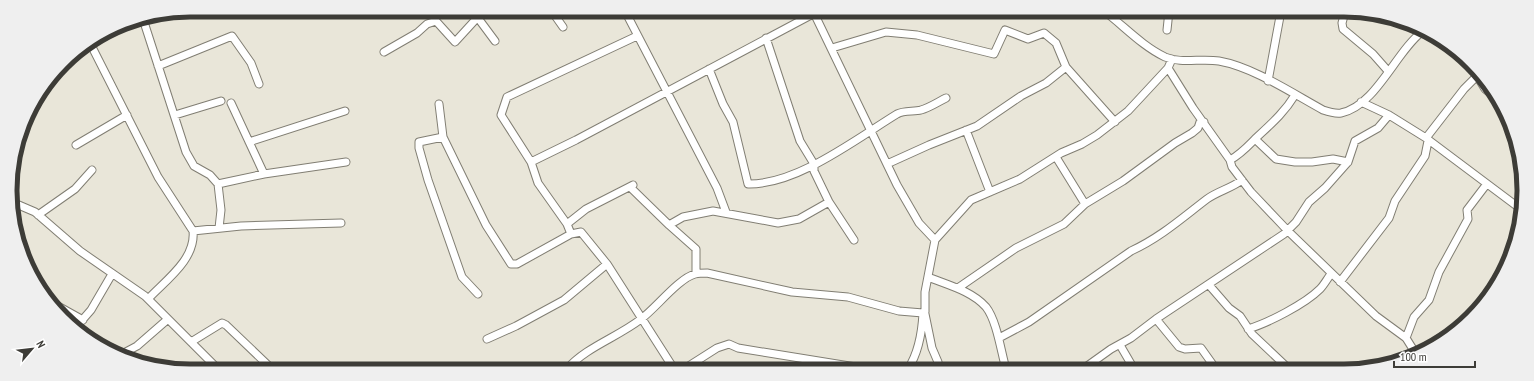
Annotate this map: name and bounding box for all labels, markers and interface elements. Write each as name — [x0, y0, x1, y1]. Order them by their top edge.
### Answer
north arrow — [12, 329, 52, 369]
text: N — [33, 338, 48, 350]
scale bar — [1394, 343, 1475, 369]
text: 100 m — [1400, 349, 1427, 364]

